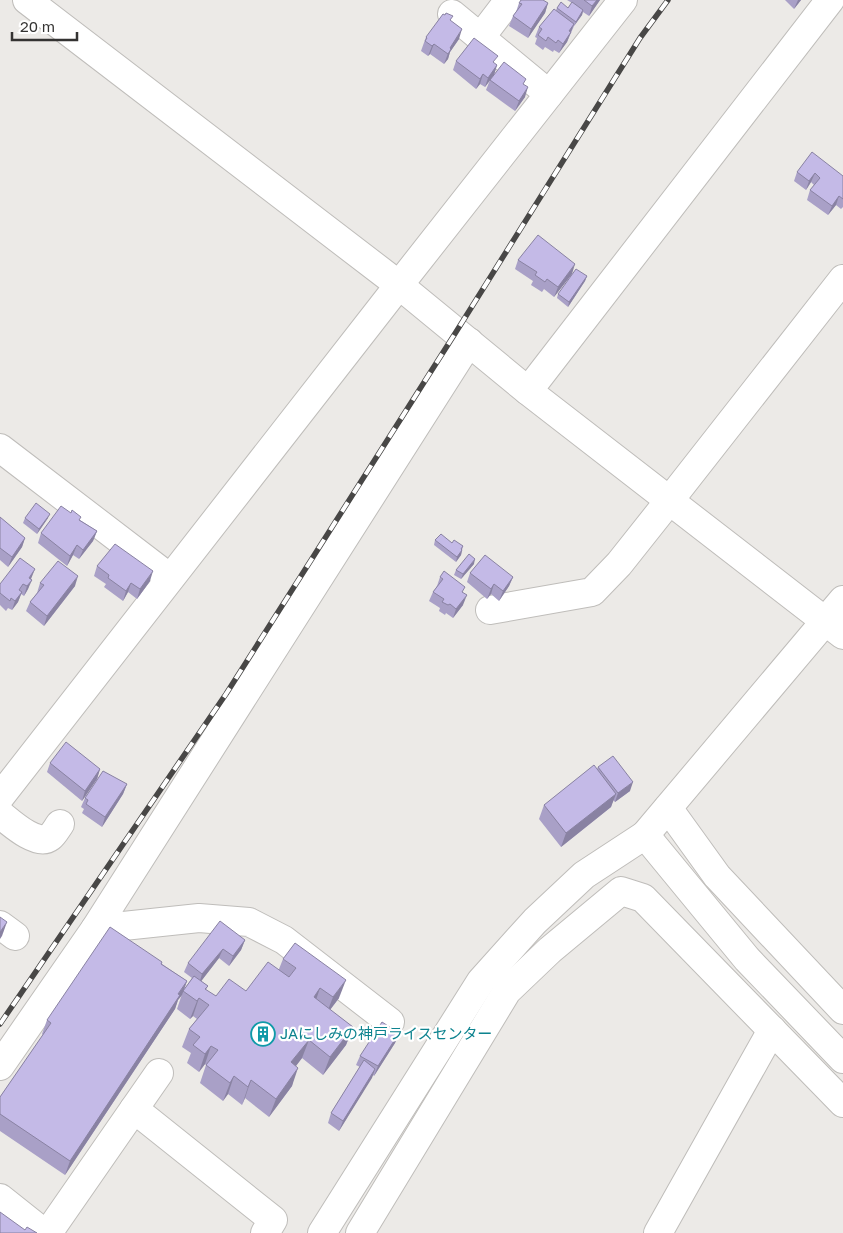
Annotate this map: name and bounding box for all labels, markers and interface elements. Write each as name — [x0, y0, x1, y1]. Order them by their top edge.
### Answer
scale bar — [12, 10, 78, 42]
text: 20 m — [20, 17, 55, 35]
building icon: JAにしみの神戸ライスセンター — [250, 1021, 276, 1047]
place label: JAにしみの神戸ライスセンター — [280, 1024, 492, 1042]

